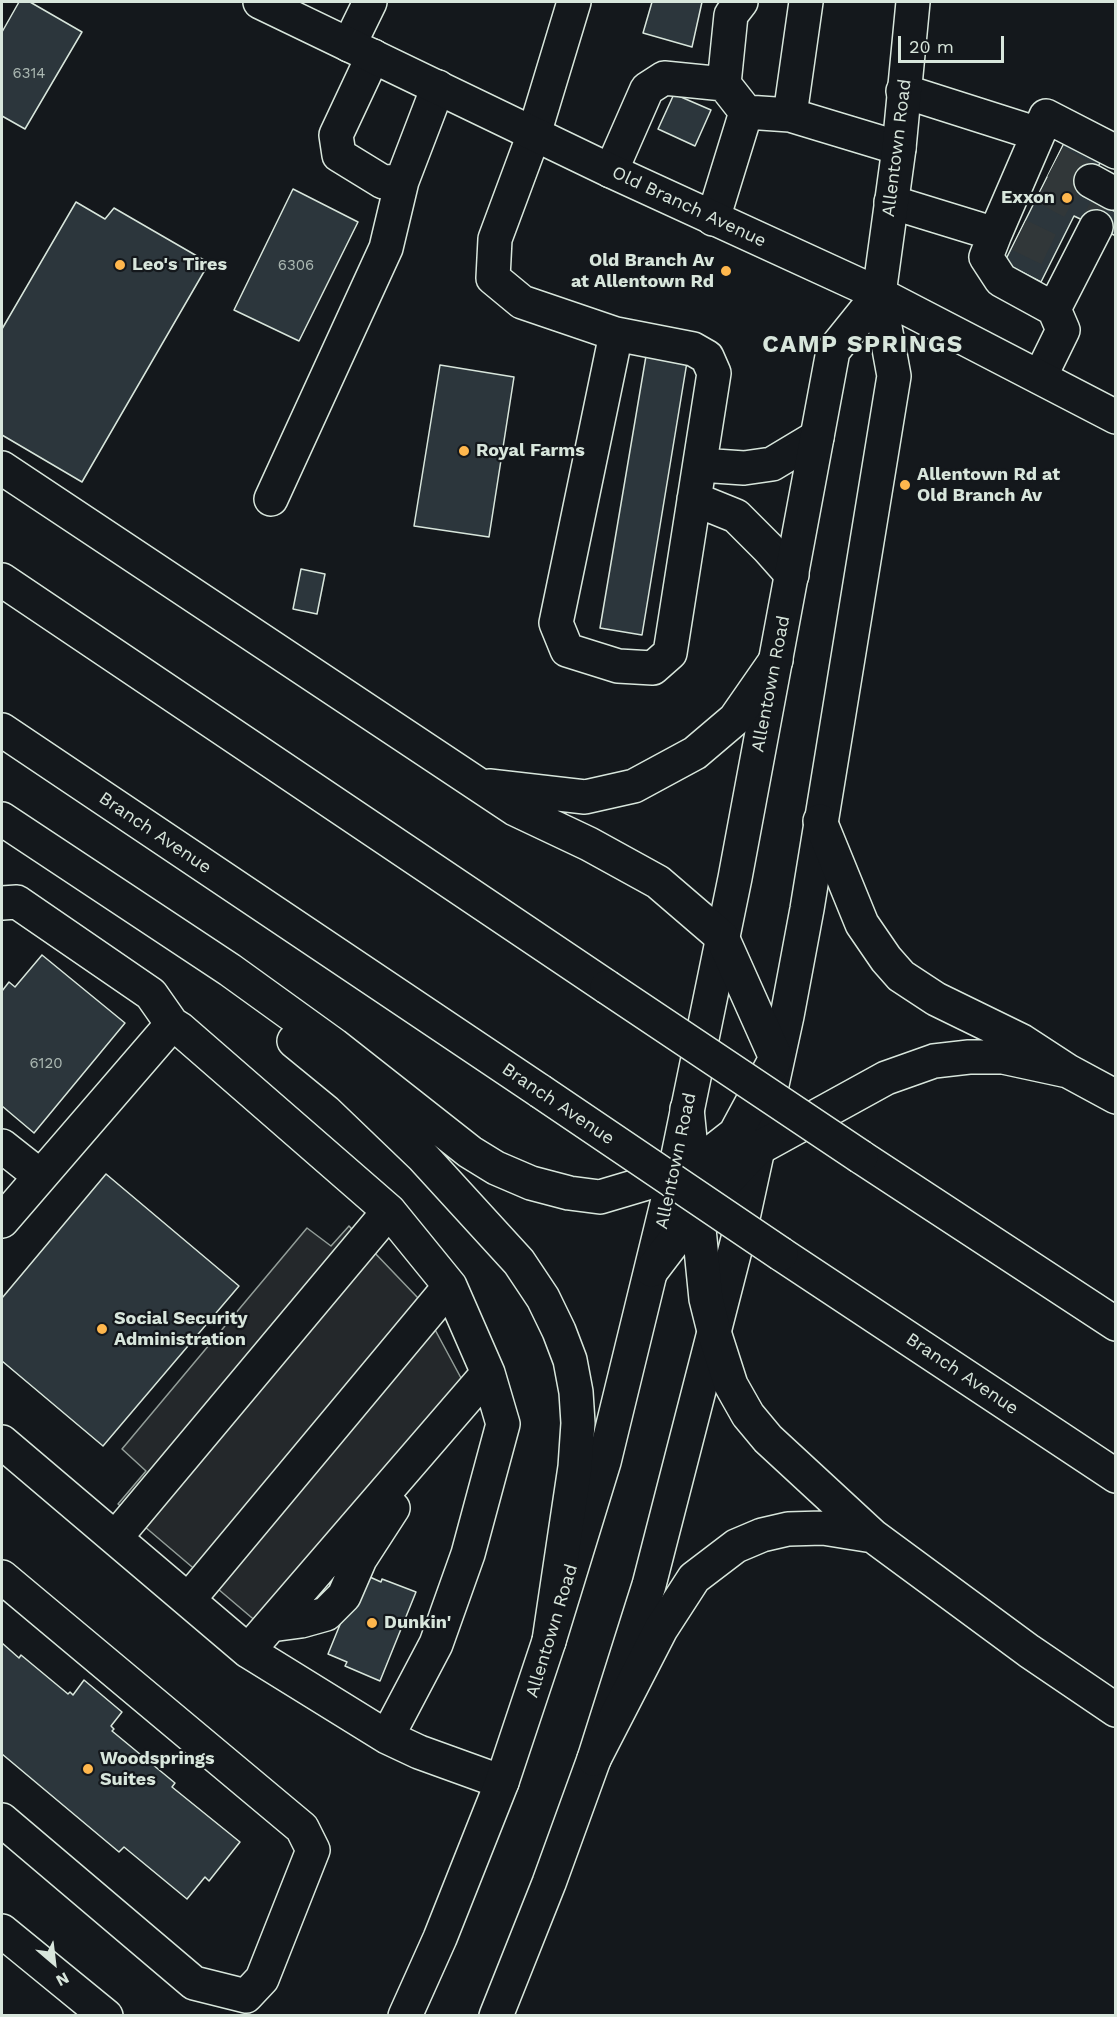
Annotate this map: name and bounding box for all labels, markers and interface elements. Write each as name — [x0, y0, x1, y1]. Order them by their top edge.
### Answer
scale bar — [901, 24, 1008, 62]
text: 20 m — [909, 36, 954, 57]
house number: 6314 — [13, 65, 45, 83]
street label: Allentown Road — [878, 78, 916, 218]
street label: Old Branch Avenue — [608, 162, 770, 252]
place label: Exxon — [1001, 187, 1055, 209]
marker: Exxon — [1060, 191, 1074, 205]
place label: Old Branch Av at Allentown Rd — [571, 250, 714, 292]
place label: Leo's Tires — [132, 254, 227, 276]
house number: 6306 — [278, 257, 314, 275]
marker: Leo's Tires — [113, 258, 127, 272]
marker: Old Branch Av at Allentown Rd — [719, 264, 733, 278]
district label: CAMP SPRINGS — [762, 331, 964, 359]
place label: Royal Farms — [476, 440, 585, 462]
marker: Royal Farms — [457, 444, 471, 458]
place label: Allentown Rd at Old Branch Av — [917, 464, 1060, 506]
marker: Allentown Rd at Old Branch Av — [898, 478, 912, 492]
street label: Allentown Road — [747, 614, 795, 754]
street label: Branch Avenue — [95, 787, 215, 879]
house number: 6120 — [29, 1055, 63, 1073]
street label: Branch Avenue — [498, 1058, 618, 1150]
street label: Allentown Road — [651, 1091, 701, 1231]
place label: Social Security Administration — [114, 1308, 248, 1350]
marker: Social Security Administration — [95, 1322, 109, 1336]
street label: Branch Avenue — [902, 1328, 1022, 1420]
street label: Allentown Road — [521, 1562, 583, 1700]
place label: Dunkin' — [384, 1612, 451, 1634]
marker: Dunkin' — [365, 1616, 379, 1630]
place label: Woodsprings Suites — [100, 1748, 215, 1790]
marker: Woodsprings Suites — [81, 1762, 95, 1776]
north arrow — [24, 1933, 84, 1993]
text: N — [53, 1968, 72, 1991]

